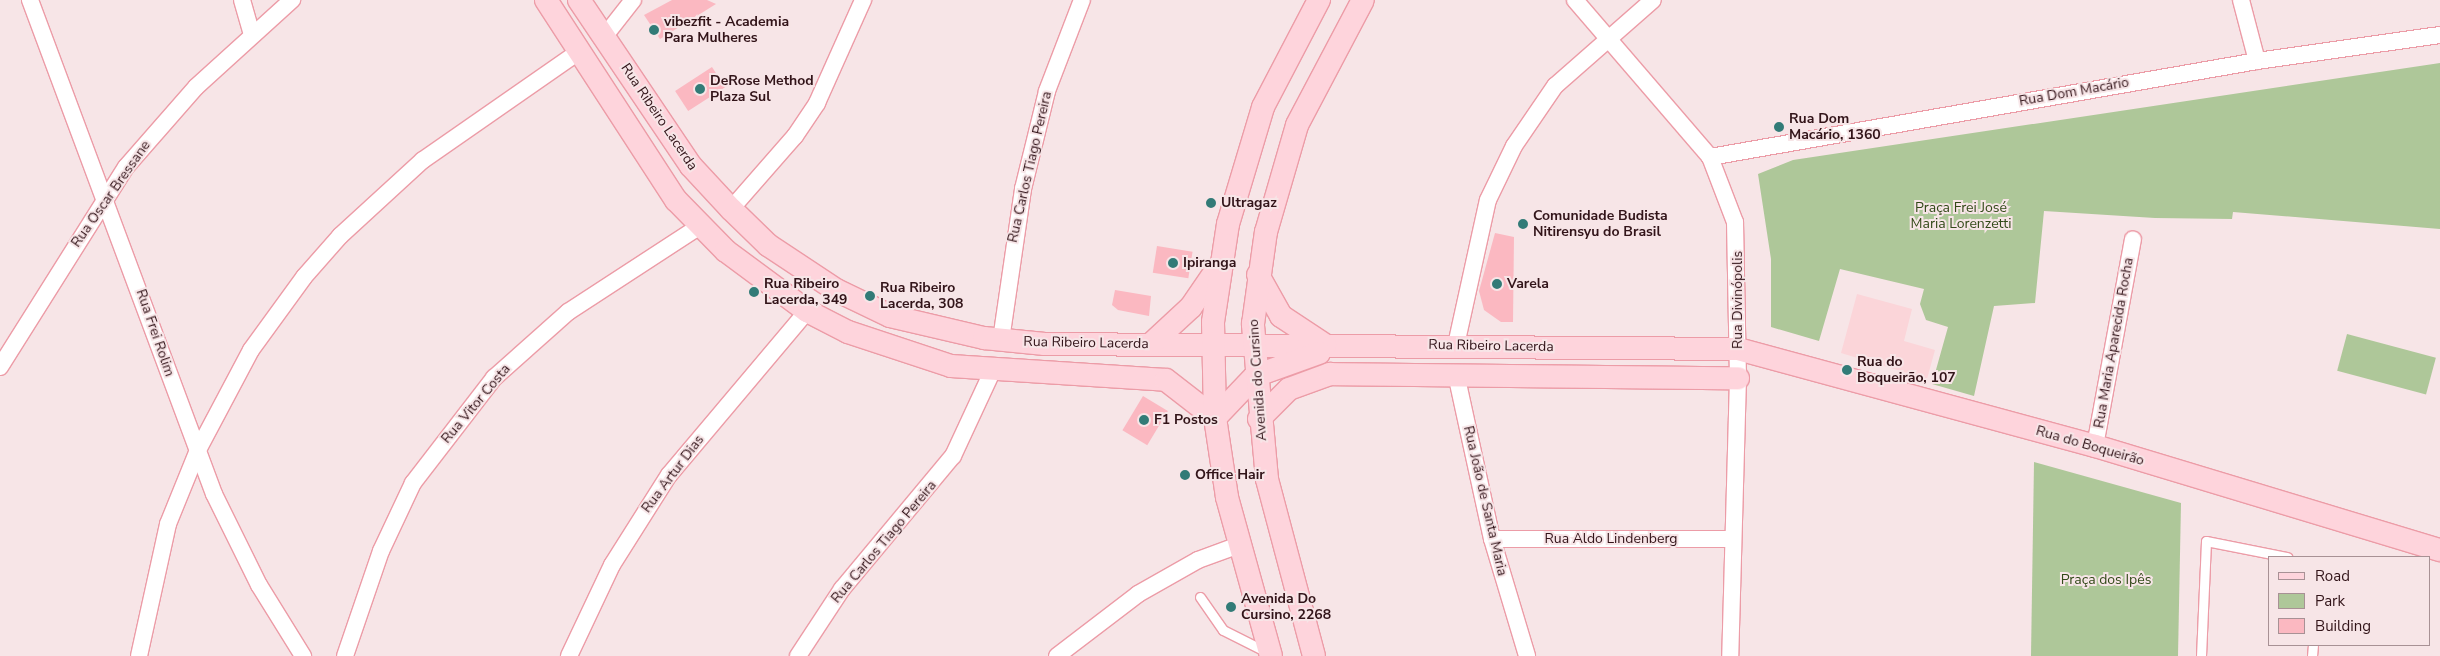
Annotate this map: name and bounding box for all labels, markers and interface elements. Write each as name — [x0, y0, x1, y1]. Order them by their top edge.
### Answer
place label: vibezfit - Academia Para Mulheres — [664, 14, 789, 46]
marker: vibezfit - Academia Para Mulheres — [648, 24, 660, 36]
street label: Rua Ribeiro Lacerda — [617, 60, 701, 174]
place label: DeRose Method Plaza Sul — [710, 73, 814, 105]
street label: Rua Dom Macário — [2018, 74, 2130, 110]
marker: DeRose Method Plaza Sul — [694, 83, 706, 95]
street label: Rua Carlos Tiago Pereira — [1004, 90, 1056, 244]
place label: Rua Dom Macário, 1360 — [1789, 111, 1881, 144]
marker: Rua Dom Macário, 1360 — [1773, 121, 1785, 133]
street label: Rua Oscar Bressane — [68, 137, 154, 251]
place label: Ultragaz — [1221, 195, 1277, 211]
marker: Ultragaz — [1205, 197, 1217, 209]
park label: Praça Frei José Maria Lorenzetti — [1911, 200, 2011, 232]
place label: Comunidade Budista Nitirensyu do Brasil — [1533, 208, 1668, 240]
marker: Comunidade Budista Nitirensyu do Brasil — [1517, 218, 1529, 230]
street label: Rua Divinópolis — [1730, 251, 1746, 349]
place label: Ipiranga — [1183, 255, 1236, 271]
street label: Rua Maria Aparecida Rocha — [2091, 256, 2137, 430]
marker: Ipiranga — [1167, 257, 1179, 269]
place label: Rua Ribeiro Lacerda, 349 — [764, 276, 847, 308]
place label: Varela — [1507, 276, 1549, 292]
marker: Varela — [1491, 278, 1503, 290]
place label: Rua Ribeiro Lacerda, 308 — [880, 280, 963, 312]
marker: Rua Ribeiro Lacerda, 349 — [748, 286, 760, 298]
street label: Rua Frei Rolim — [132, 287, 178, 379]
marker: Rua Ribeiro Lacerda, 308 — [864, 290, 876, 302]
street label: Avenida do Cursino — [1245, 319, 1271, 441]
street label: Rua Ribeiro Lacerda — [1023, 334, 1149, 352]
street label: Rua Ribeiro Lacerda — [1428, 337, 1554, 355]
place label: Rua do Boqueirão, 107 — [1857, 354, 1956, 387]
street label: Rua Vitor Costa — [438, 361, 514, 447]
marker: Rua do Boqueirão, 107 — [1841, 364, 1853, 376]
place label: F1 Postos — [1154, 412, 1218, 428]
marker: F1 Postos — [1138, 414, 1150, 426]
street label: Rua do Boqueirão — [2034, 423, 2146, 469]
street label: Rua João de Santa Maria — [1460, 424, 1510, 578]
street label: Rua Artur Dias — [638, 432, 708, 516]
place label: Office Hair — [1195, 467, 1265, 483]
marker: Office Hair — [1179, 469, 1191, 481]
street label: Rua Carlos Tiago Pereira — [828, 477, 940, 607]
street label: Rua Aldo Lindenberg — [1544, 531, 1678, 547]
legend — [2268, 556, 2430, 646]
text: Road — [2315, 566, 2350, 586]
park label: Praça dos Ipês — [2061, 572, 2151, 588]
place label: Avenida Do Cursino, 2268 — [1241, 591, 1331, 624]
text: Park — [2315, 591, 2345, 611]
marker: Avenida Do Cursino, 2268 — [1225, 601, 1237, 613]
text: Building — [2315, 616, 2371, 636]

